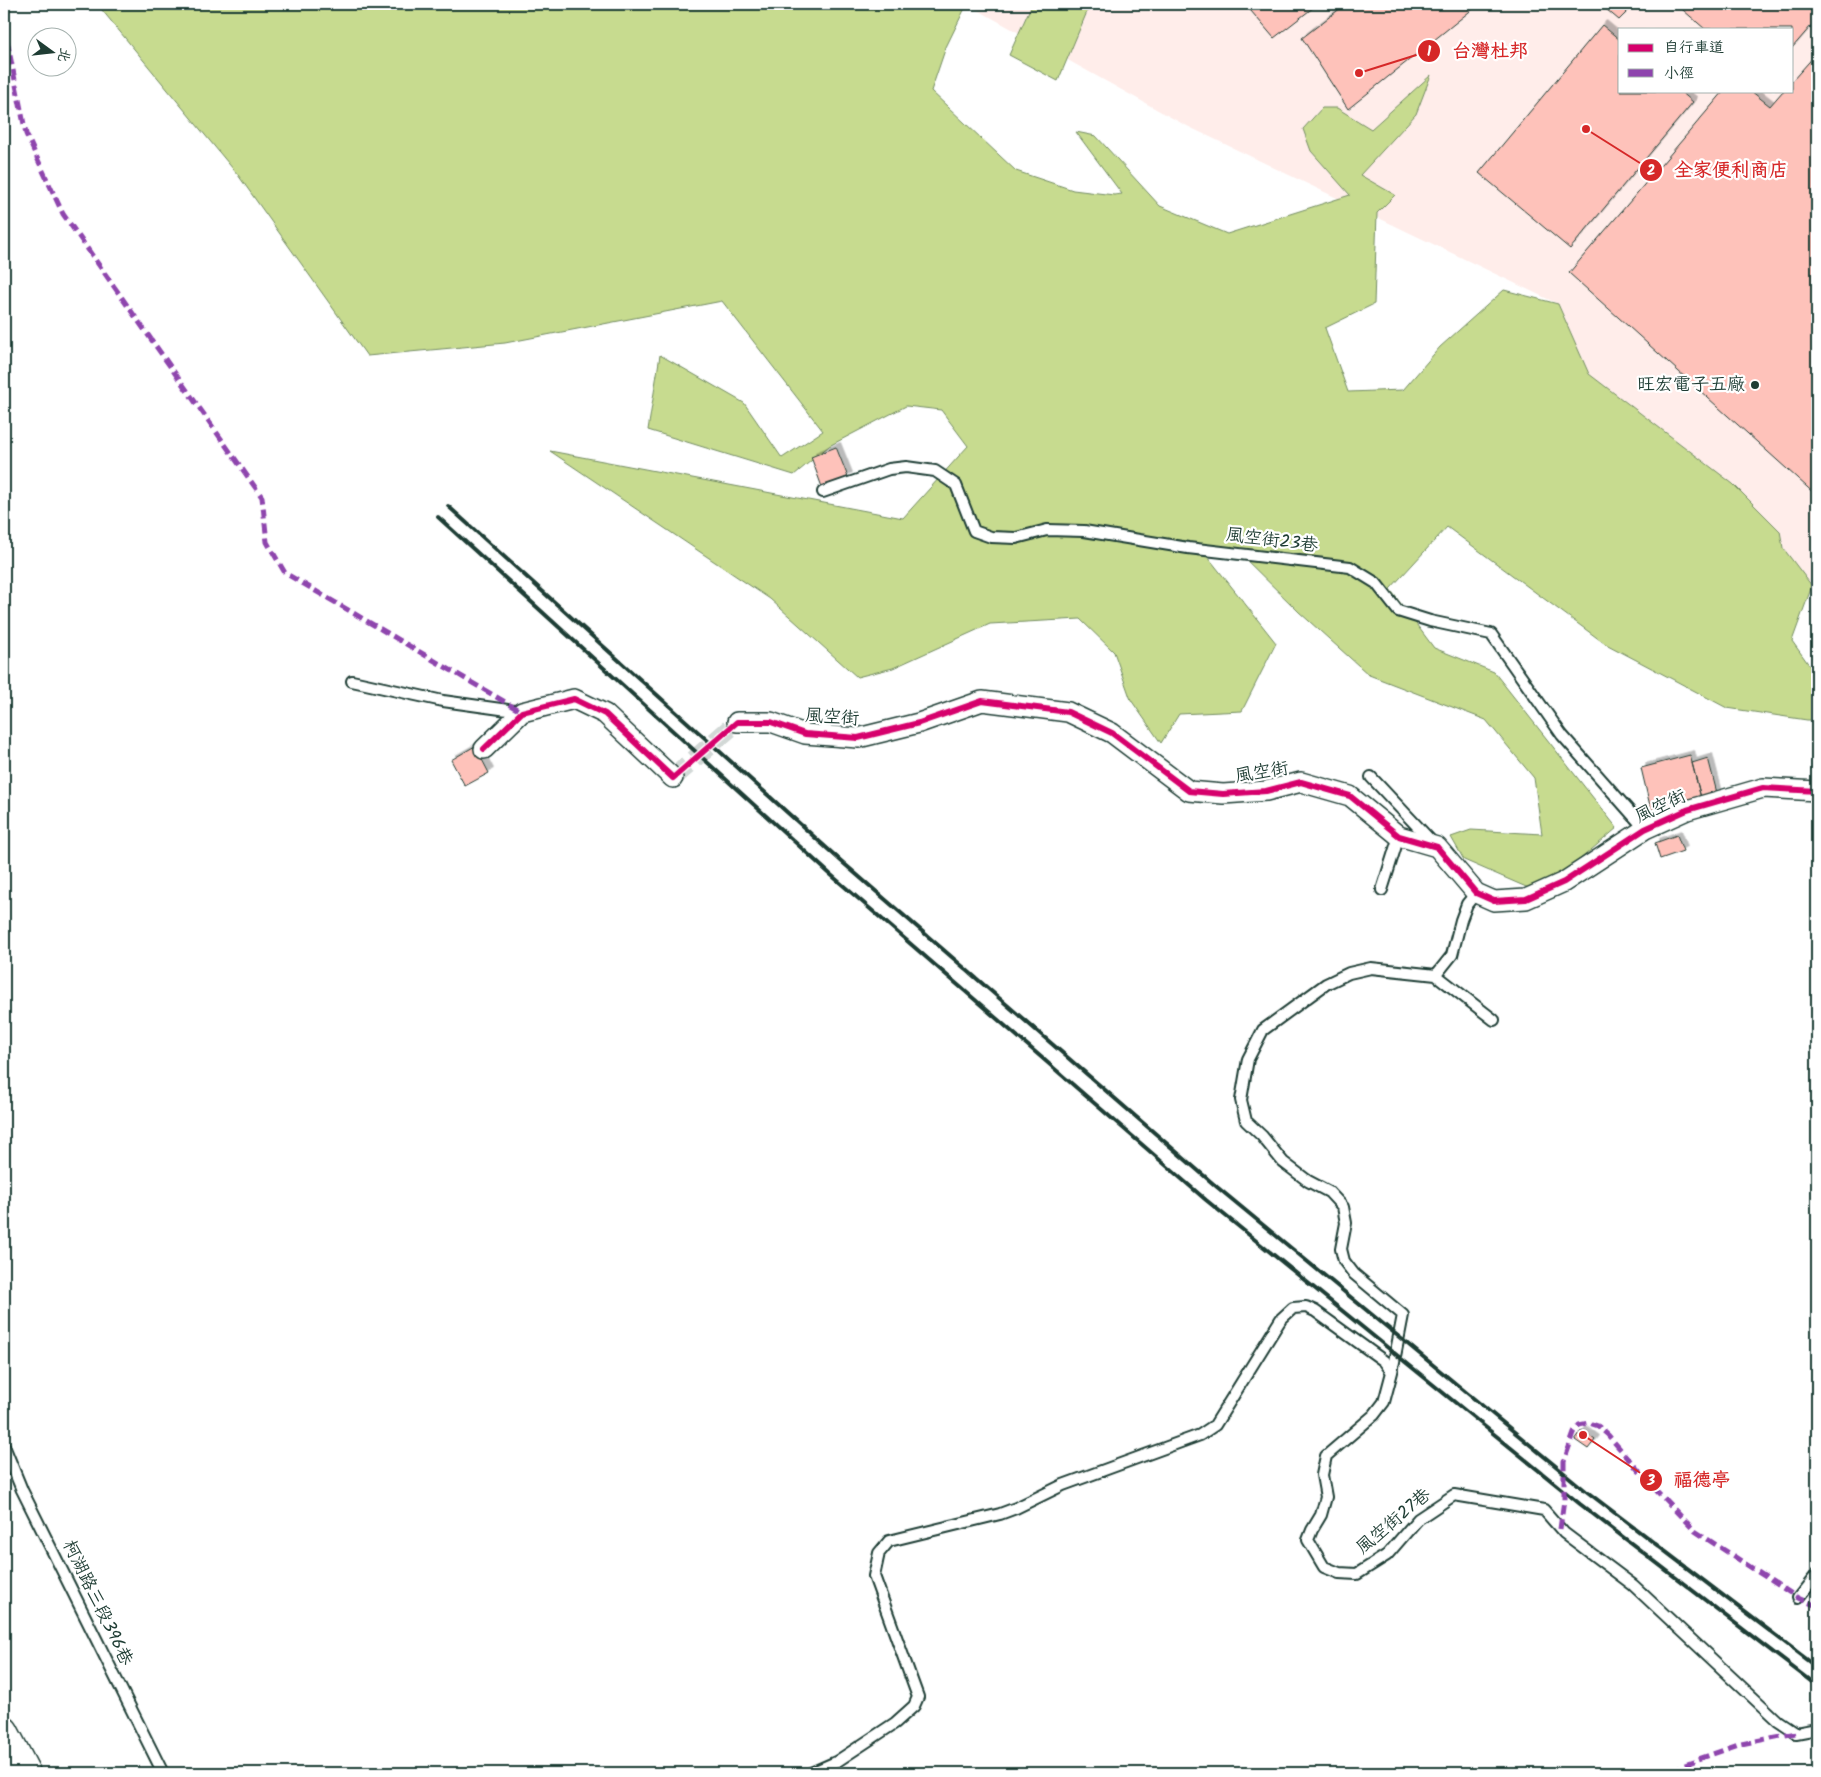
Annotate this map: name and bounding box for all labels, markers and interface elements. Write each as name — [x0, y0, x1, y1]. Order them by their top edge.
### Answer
north arrow — [28, 28, 78, 78]
legend — [1618, 28, 1794, 92]
callout: 台灣杜邦 — [1417, 34, 1538, 68]
text: 自行車道 — [1664, 36, 1724, 60]
text: 台灣杜邦 — [1452, 37, 1528, 67]
text: 1 — [1427, 40, 1432, 64]
text: 北 — [51, 45, 76, 65]
text: 小徑 — [1664, 62, 1694, 86]
callout: 全家便利商店 — [1639, 153, 1798, 187]
text: 全家便利商店 — [1674, 156, 1788, 186]
text: 2 — [1647, 159, 1656, 183]
place label: 旺宏電子五廠 — [1637, 371, 1745, 400]
marker: 旺宏電子五廠 — [1749, 379, 1761, 391]
street label: 風空街23巷 — [1224, 521, 1320, 561]
street label: 風空街 — [804, 702, 860, 734]
street label: 風空街 — [1233, 754, 1291, 792]
street label: 風空街 — [1630, 782, 1692, 832]
callout: 福德亭 — [1638, 1463, 1740, 1497]
text: 福德亭 — [1673, 1466, 1731, 1496]
text: 3 — [1646, 1469, 1655, 1493]
street label: 風空街27巷 — [1350, 1482, 1438, 1562]
street label: 柯湖路三段396巷 — [54, 1535, 140, 1671]

